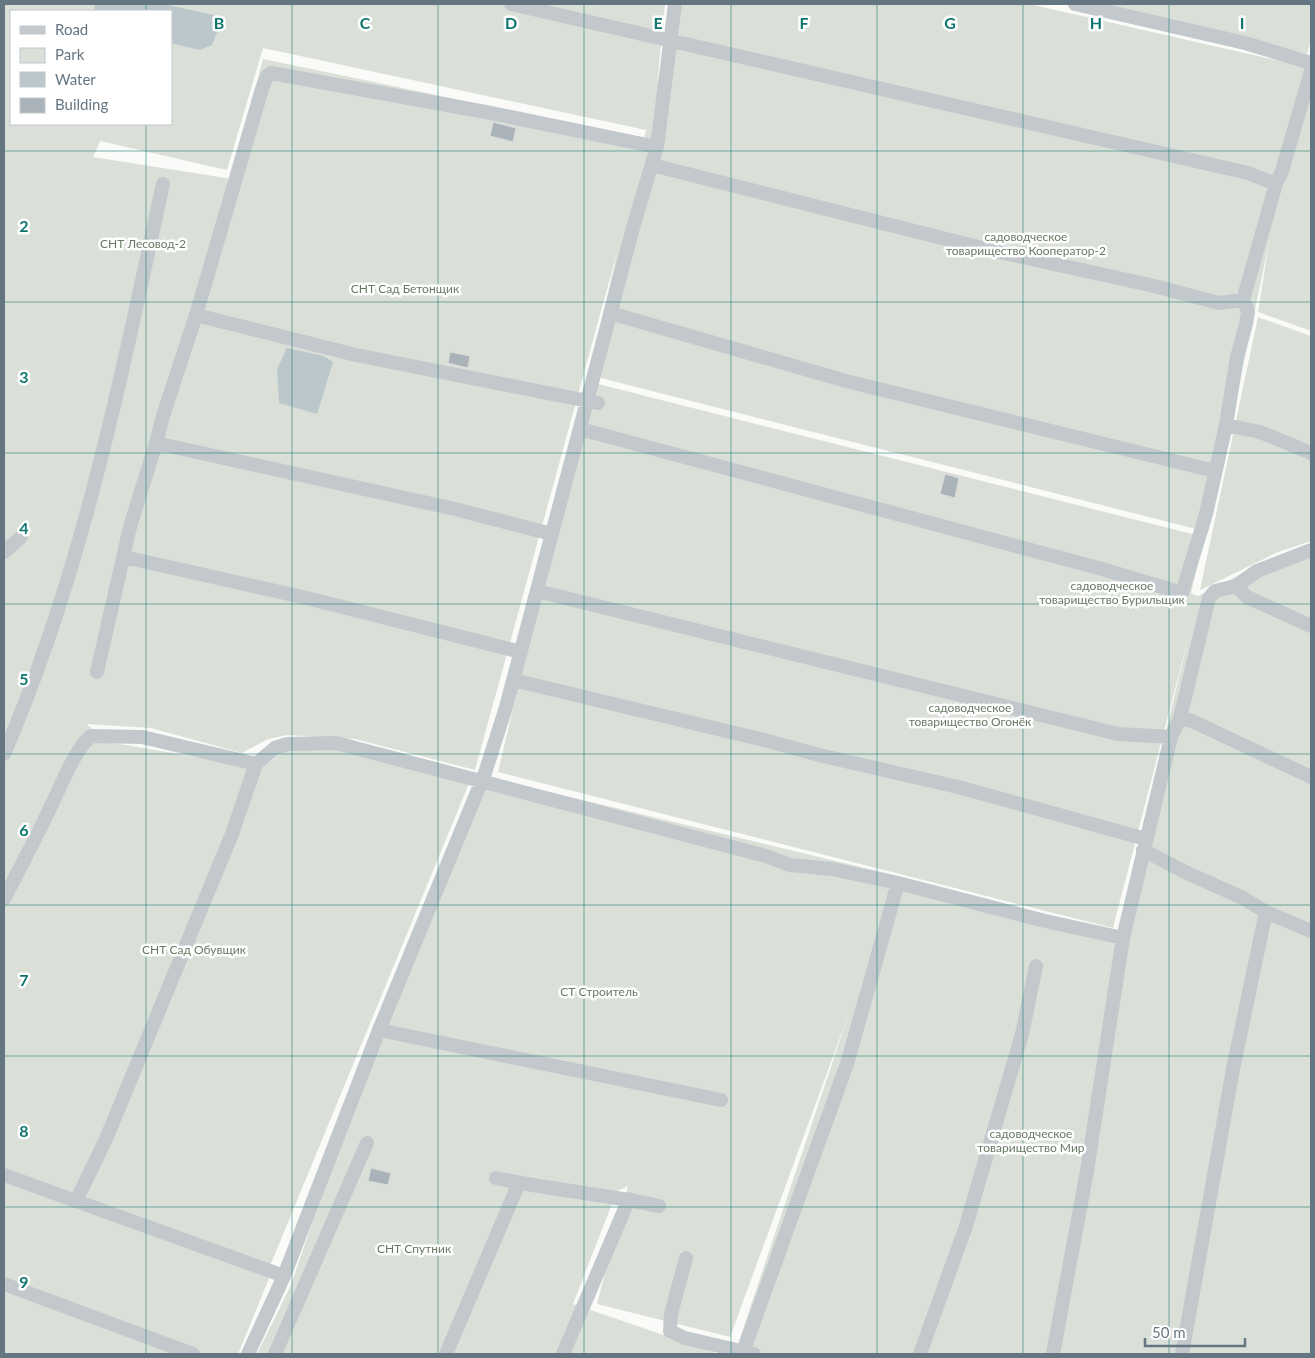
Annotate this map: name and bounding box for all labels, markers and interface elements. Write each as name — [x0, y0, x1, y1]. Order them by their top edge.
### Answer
legend — [10, 10, 172, 125]
text: B — [214, 13, 224, 32]
text: C — [360, 13, 371, 32]
text: D — [505, 13, 517, 32]
text: E — [653, 13, 663, 32]
text: F — [799, 13, 809, 32]
text: G — [944, 13, 956, 32]
text: H — [1090, 13, 1102, 32]
text: I — [1240, 13, 1244, 32]
text: Road — [55, 20, 88, 38]
text: Park — [55, 45, 85, 63]
text: Water — [55, 70, 96, 88]
text: Building — [55, 95, 108, 113]
text: 2 — [19, 216, 29, 235]
park label: садоводческое товарищество Кооператор-2 — [946, 229, 1106, 258]
park label: СНТ Лесовод-2 — [100, 236, 186, 251]
park label: СНТ Сад Бетонщик — [351, 281, 460, 296]
text: 3 — [19, 367, 29, 386]
text: 4 — [19, 518, 29, 537]
park label: садоводческое товарищество Бурильщик — [1039, 578, 1186, 607]
text: 5 — [19, 669, 29, 688]
park label: садоводческое товарищество Огонёк — [909, 700, 1032, 729]
text: 6 — [19, 820, 29, 839]
park label: СНТ Сад Обувщик — [142, 942, 247, 957]
text: 7 — [19, 970, 29, 989]
park label: СТ Строитель — [560, 984, 638, 999]
text: 8 — [19, 1121, 29, 1140]
park label: садоводческое товарищество Мир — [977, 1126, 1085, 1155]
park label: СНТ Спутник — [377, 1241, 452, 1256]
text: 9 — [19, 1272, 29, 1291]
scale bar — [1145, 1316, 1245, 1348]
text: 50 m — [1152, 1323, 1186, 1341]

